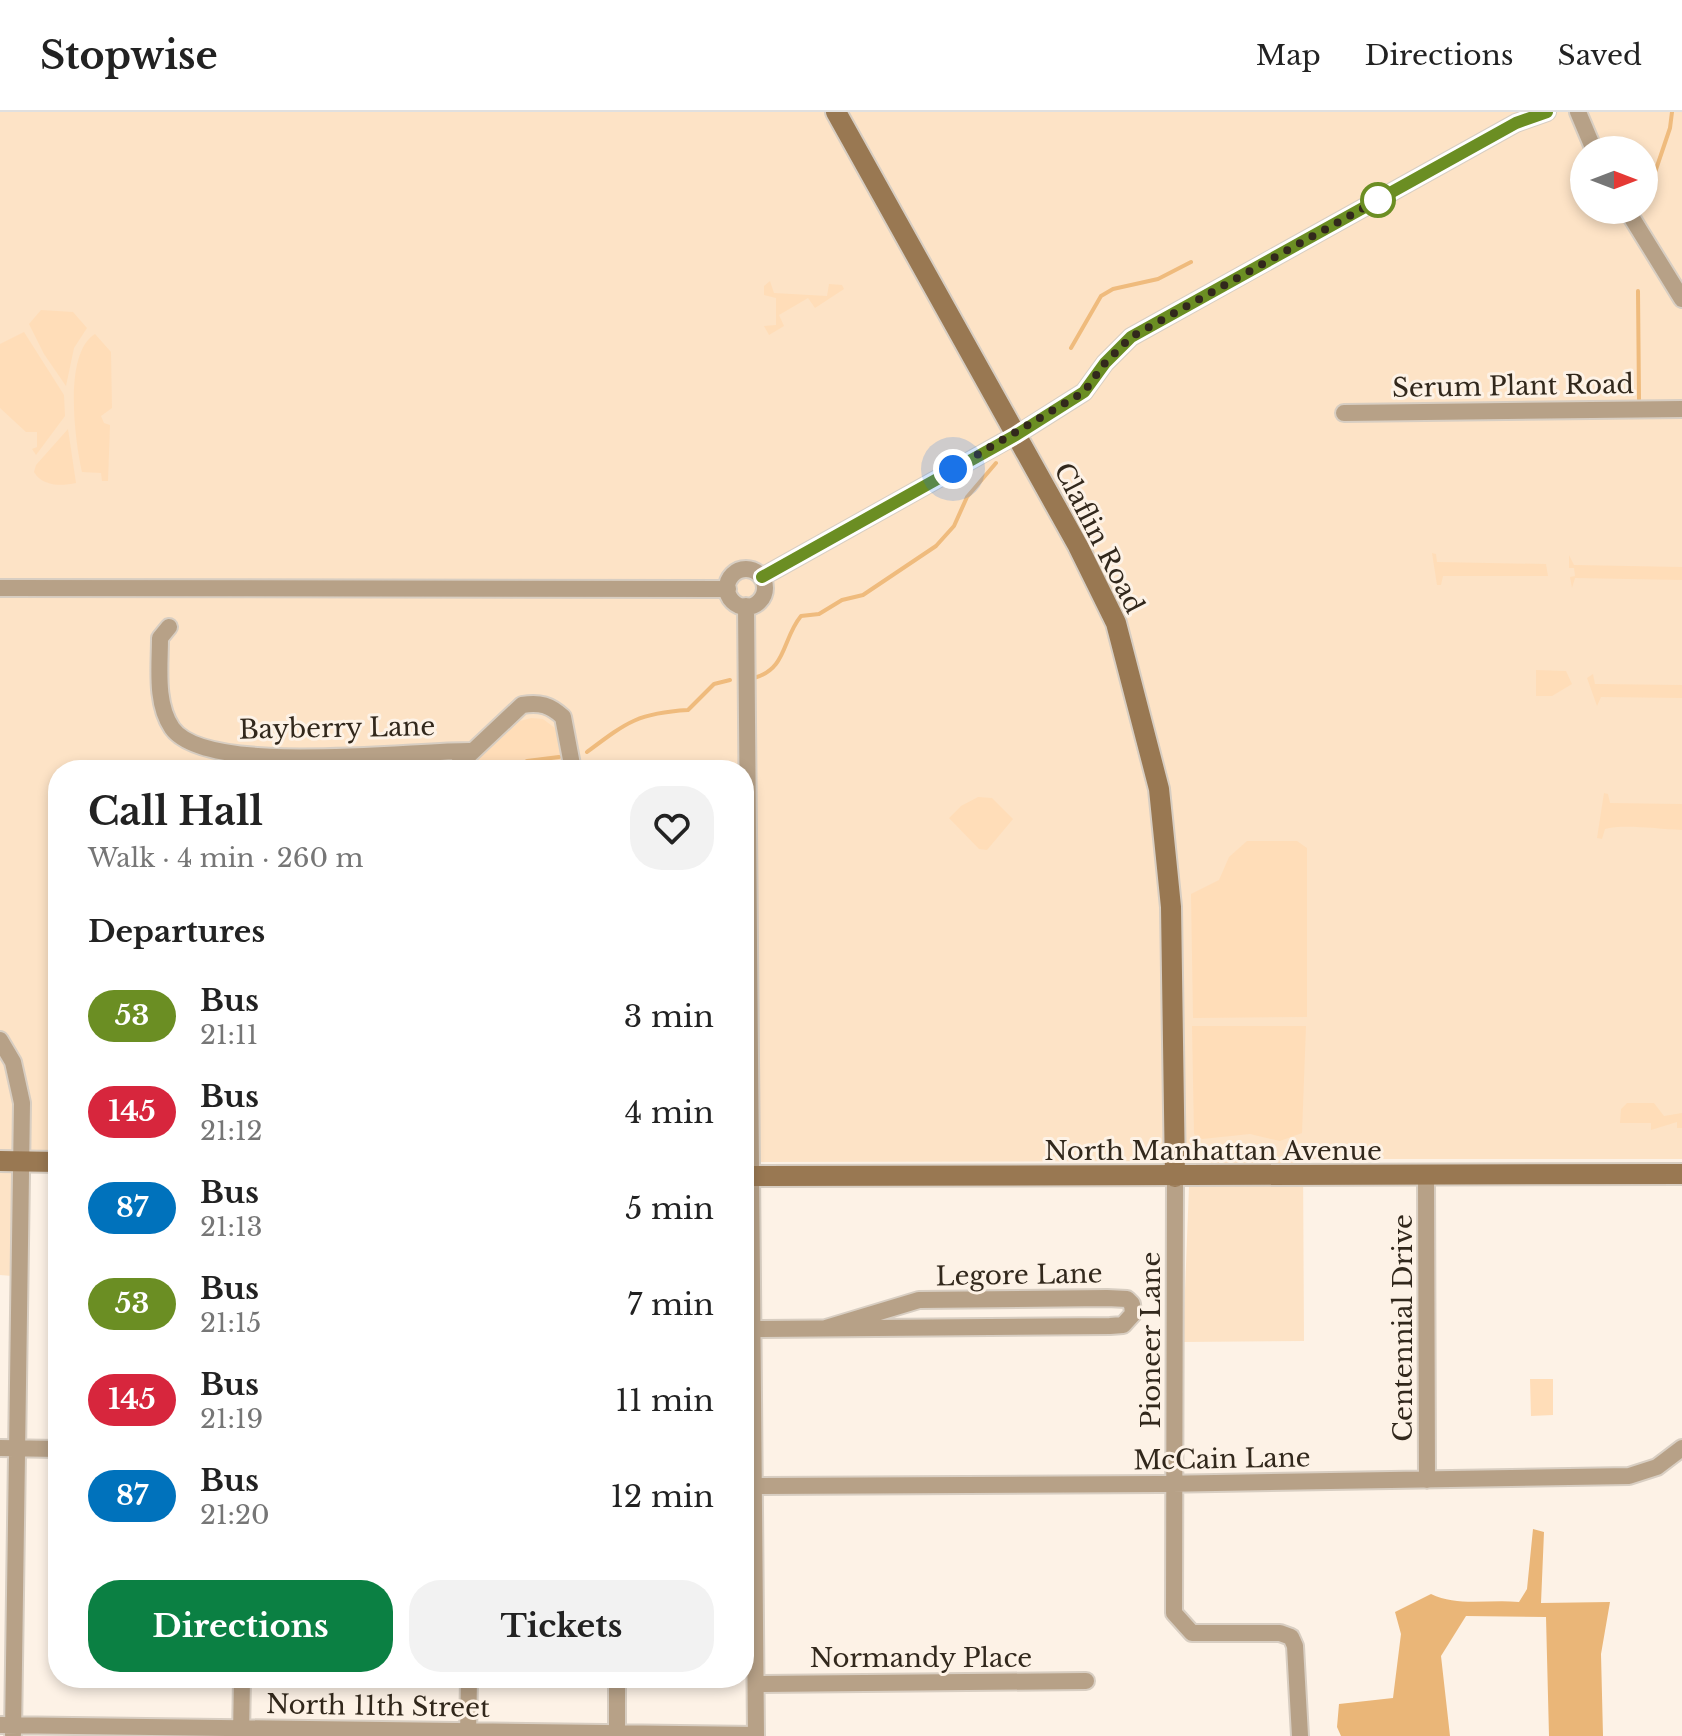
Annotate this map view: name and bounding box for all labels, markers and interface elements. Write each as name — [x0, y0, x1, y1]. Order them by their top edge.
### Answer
text: Stopwise — [40, 32, 218, 79]
text: Map — [1256, 38, 1321, 73]
text: Directions — [1365, 38, 1514, 73]
text: Saved — [1558, 38, 1642, 73]
north arrow — [1570, 136, 1658, 224]
map controls — [1570, 136, 1658, 224]
unlabelled marker — [1361, 183, 1395, 217]
street label: Serum Plant Road — [1392, 368, 1634, 404]
your location — [933, 449, 973, 489]
street label: Claflin Road — [1047, 457, 1151, 619]
street label: Bayberry Lane — [238, 710, 436, 746]
button: heart — [630, 786, 714, 870]
text: Call Hall — [88, 788, 263, 835]
text: Walk · 4 min · 260 m — [88, 842, 363, 874]
text: Departures — [88, 913, 265, 950]
text: Bus — [200, 982, 259, 1019]
text: 53 — [115, 998, 149, 1033]
text: 3 min — [624, 998, 714, 1035]
text: 21:11 — [200, 1019, 258, 1051]
text: Bus — [200, 1078, 259, 1115]
text: 145 — [108, 1094, 156, 1129]
text: 4 min — [625, 1094, 714, 1131]
text: 21:12 — [200, 1115, 263, 1147]
street label: North Manhattan Avenue — [1044, 1135, 1382, 1167]
text: Bus — [200, 1174, 259, 1211]
text: 87 — [116, 1190, 148, 1225]
text: 5 min — [625, 1190, 714, 1227]
text: 21:13 — [200, 1211, 263, 1243]
street label: Centennial Drive — [1387, 1214, 1419, 1442]
street label: Pioneer Lane — [1135, 1252, 1167, 1428]
street label: Legore Lane — [935, 1258, 1103, 1292]
text: Bus — [200, 1270, 259, 1307]
text: 53 — [115, 1286, 149, 1321]
text: 7 min — [627, 1286, 714, 1323]
text: 21:15 — [200, 1307, 261, 1339]
text: Bus — [200, 1366, 259, 1403]
text: 145 — [108, 1382, 156, 1417]
text: 11 min — [616, 1382, 714, 1419]
text: 21:19 — [200, 1403, 263, 1435]
street label: McCain Lane — [1133, 1441, 1311, 1477]
text: Bus — [200, 1462, 259, 1499]
text: 87 — [116, 1478, 148, 1513]
text: 12 min — [610, 1478, 714, 1515]
text: 21:20 — [200, 1499, 270, 1531]
button: Directions — [88, 1580, 393, 1672]
button: Tickets — [409, 1580, 714, 1672]
street label: Normandy Place — [810, 1642, 1032, 1674]
street label: North 11th Street — [266, 1688, 490, 1724]

